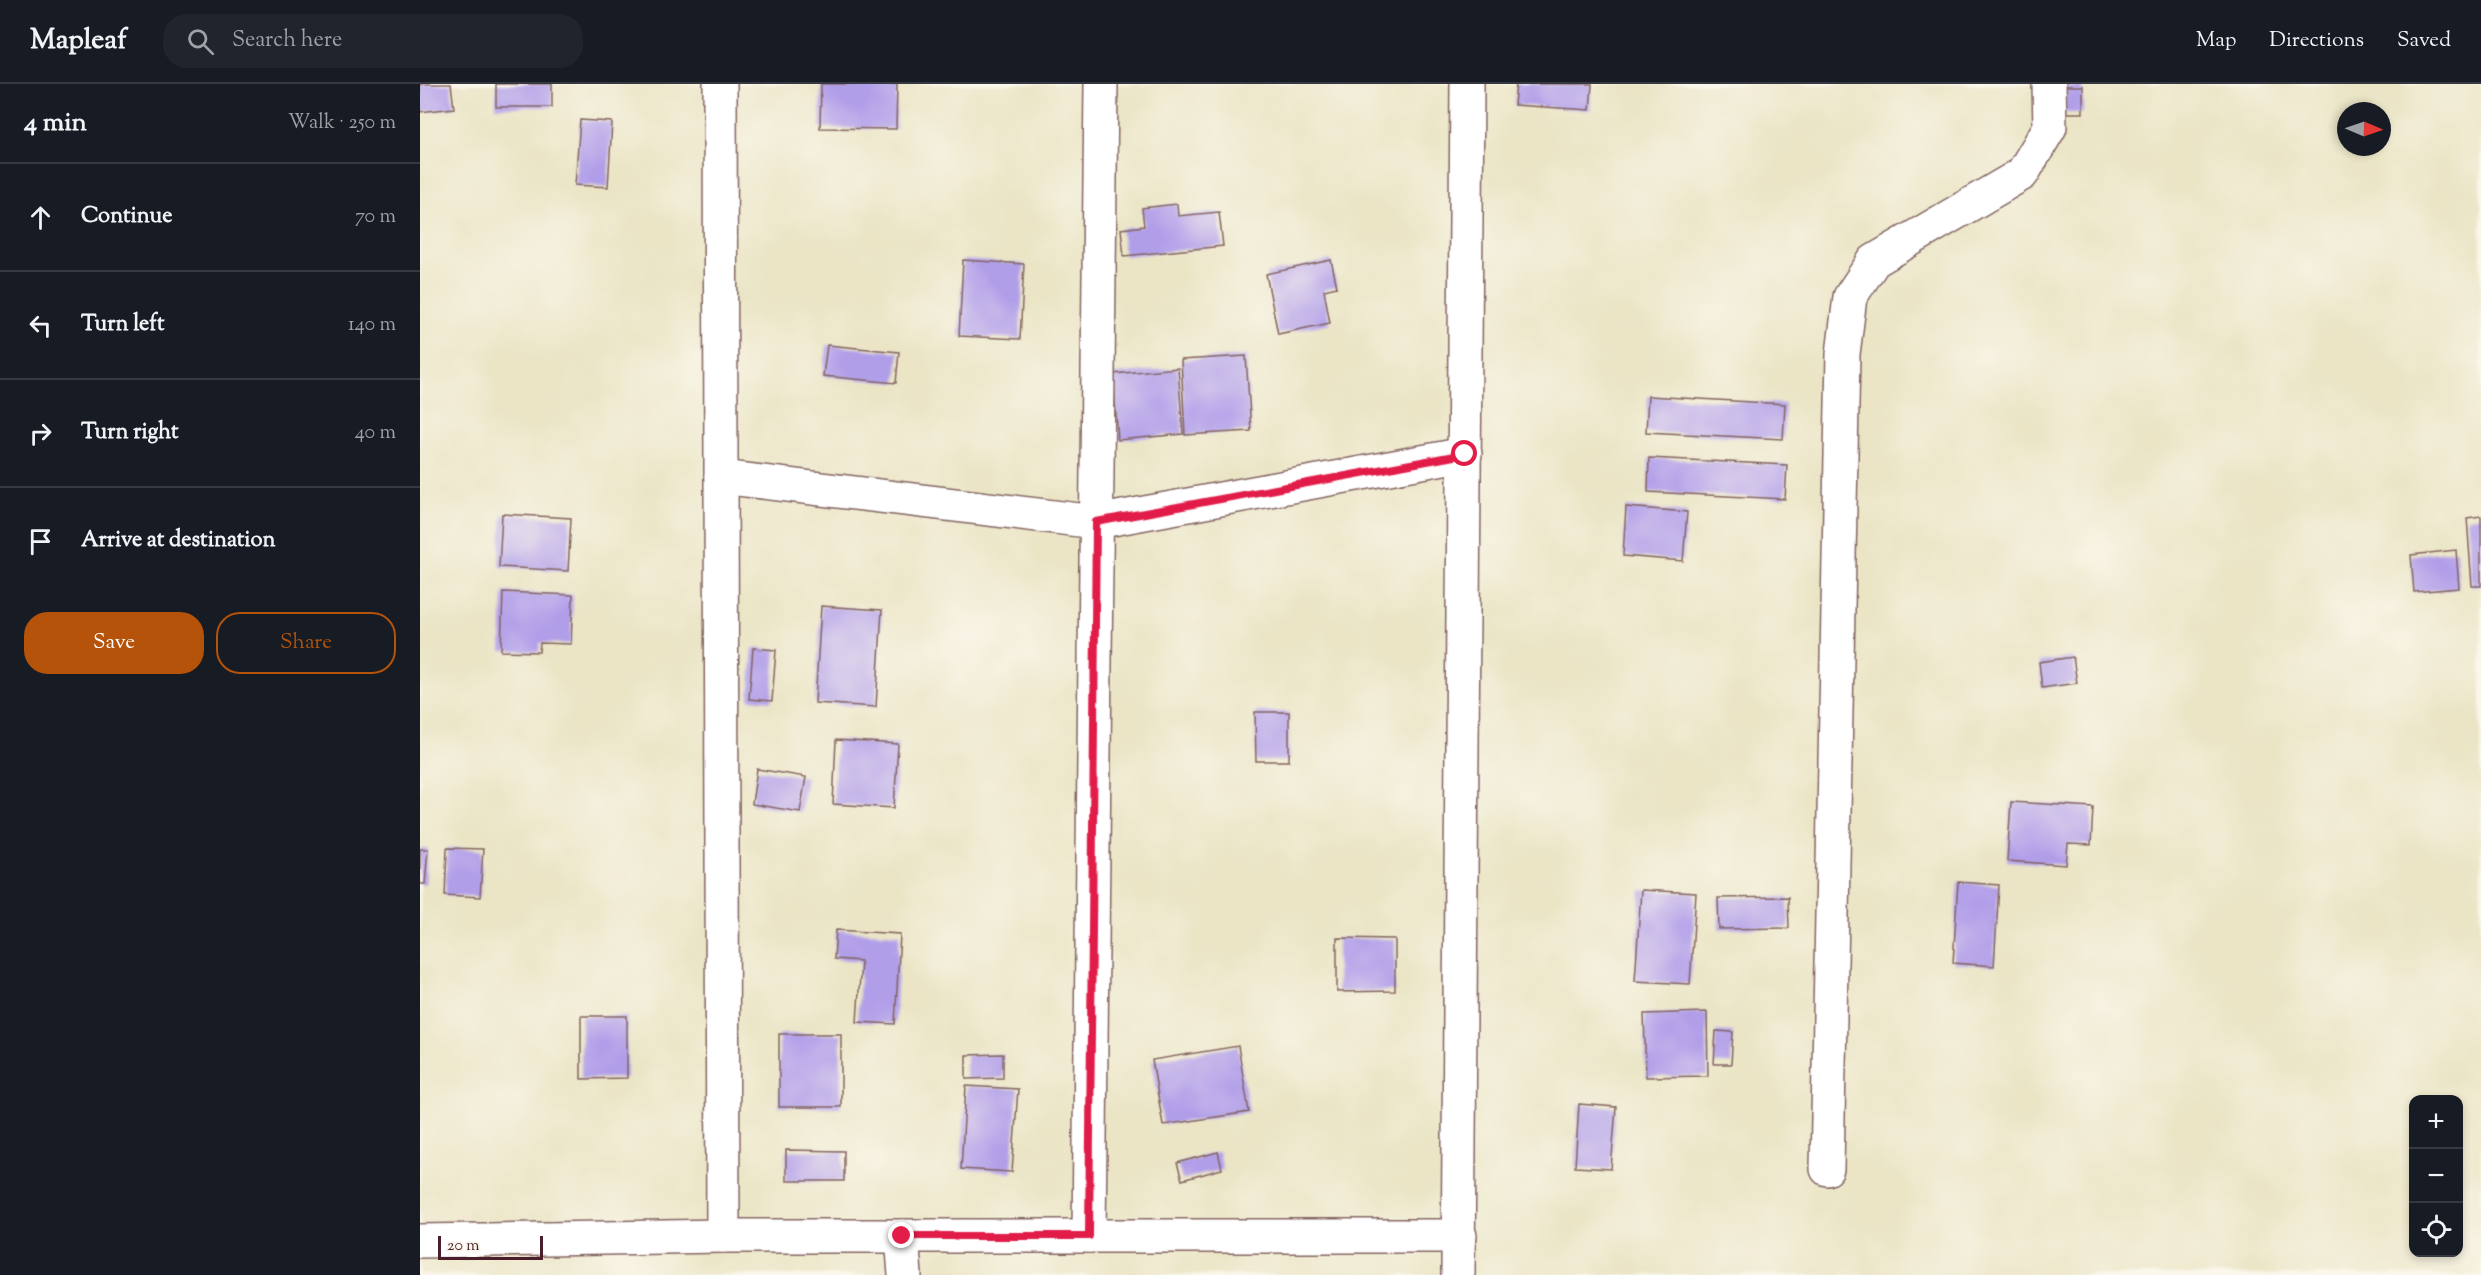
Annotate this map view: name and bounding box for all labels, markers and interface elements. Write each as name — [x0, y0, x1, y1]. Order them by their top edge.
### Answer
search box — [163, 14, 583, 68]
text: Mapleaf — [30, 21, 127, 61]
icon: search — [184, 25, 217, 58]
text: Search here — [232, 25, 342, 57]
text: Map — [2196, 26, 2236, 56]
text: Directions — [2269, 26, 2364, 56]
text: Saved — [2397, 26, 2451, 56]
north arrow — [2337, 102, 2391, 156]
text: 4 min — [24, 105, 87, 142]
text: Walk · 250 m — [288, 109, 396, 138]
icon: ahead — [24, 201, 57, 234]
text: Continue — [81, 201, 172, 233]
text: 70 m — [355, 203, 396, 232]
icon: left — [24, 309, 57, 342]
text: Turn left — [81, 309, 164, 341]
text: 140 m — [348, 311, 396, 340]
icon: right — [24, 417, 57, 450]
text: Turn right — [81, 417, 178, 449]
text: 40 m — [355, 419, 396, 448]
route start — [1451, 440, 1477, 466]
icon: arrive — [24, 525, 57, 558]
text: Arrive at destination — [81, 525, 276, 557]
button: Save — [24, 612, 204, 674]
button: Share — [216, 612, 396, 674]
map controls — [2409, 1095, 2463, 1257]
button: + — [2409, 1095, 2463, 1149]
button: − — [2409, 1149, 2463, 1203]
button: locate — [2409, 1203, 2463, 1257]
route end — [888, 1222, 914, 1248]
scale bar — [438, 1233, 543, 1260]
text: 20 m — [447, 1235, 480, 1258]

